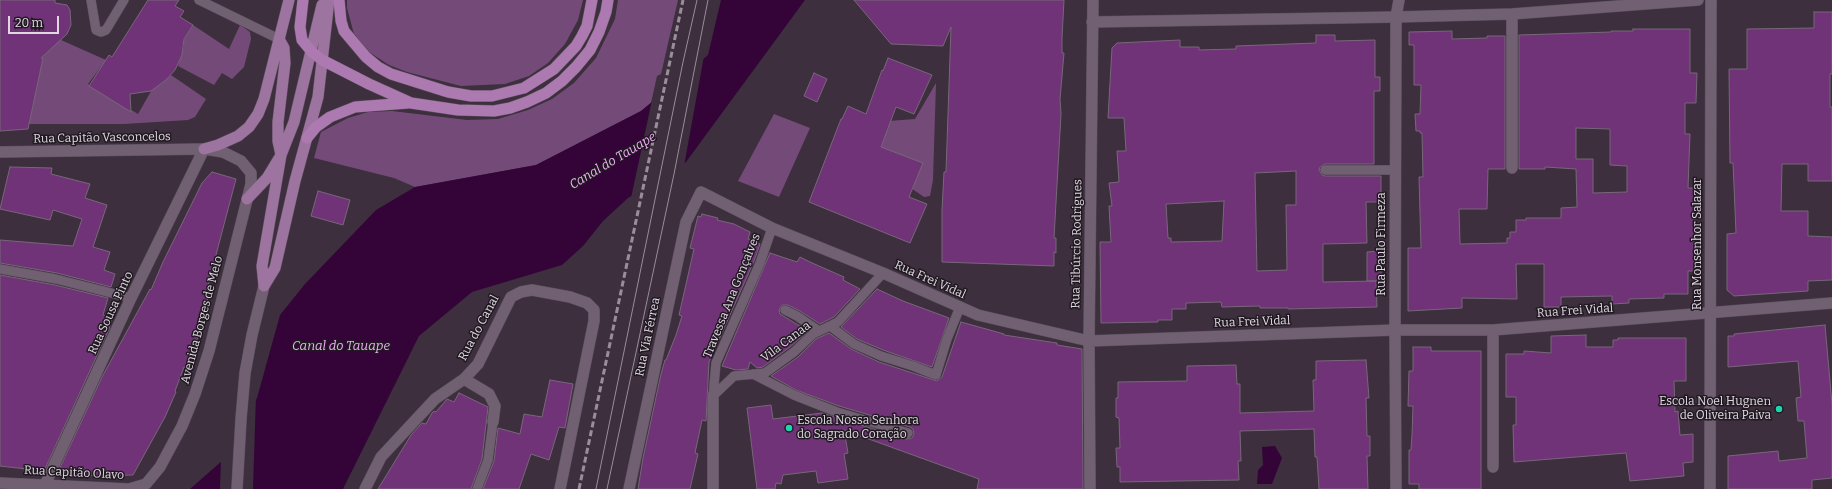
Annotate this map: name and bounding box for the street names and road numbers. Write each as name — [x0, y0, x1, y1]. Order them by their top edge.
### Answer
street label: Rua Capitão Vasconcelos — [33, 130, 171, 146]
street label: Rua Monsenhor Salazar — [1691, 178, 1705, 310]
street label: Rua Tibúrcio Rodrigues — [1069, 179, 1085, 309]
street label: Rua Paulo Firmeza — [1375, 192, 1389, 296]
street label: Travessa Ana Gonçalves — [700, 232, 764, 360]
street label: Avenida Borges de Melo — [178, 254, 226, 386]
street label: Rua Frei Vidal — [892, 258, 968, 302]
street label: Rua Sousa Pinto — [86, 269, 136, 357]
street label: Rua do Canal — [456, 293, 502, 363]
street label: Rua Via Férrea — [633, 296, 663, 378]
street label: Rua Frei Vidal — [1536, 301, 1614, 321]
street label: Rua Frei Vidal — [1214, 313, 1290, 331]
street label: Vila Canaa — [758, 319, 814, 365]
street label: Rua Capitão Olavo — [23, 463, 125, 483]

